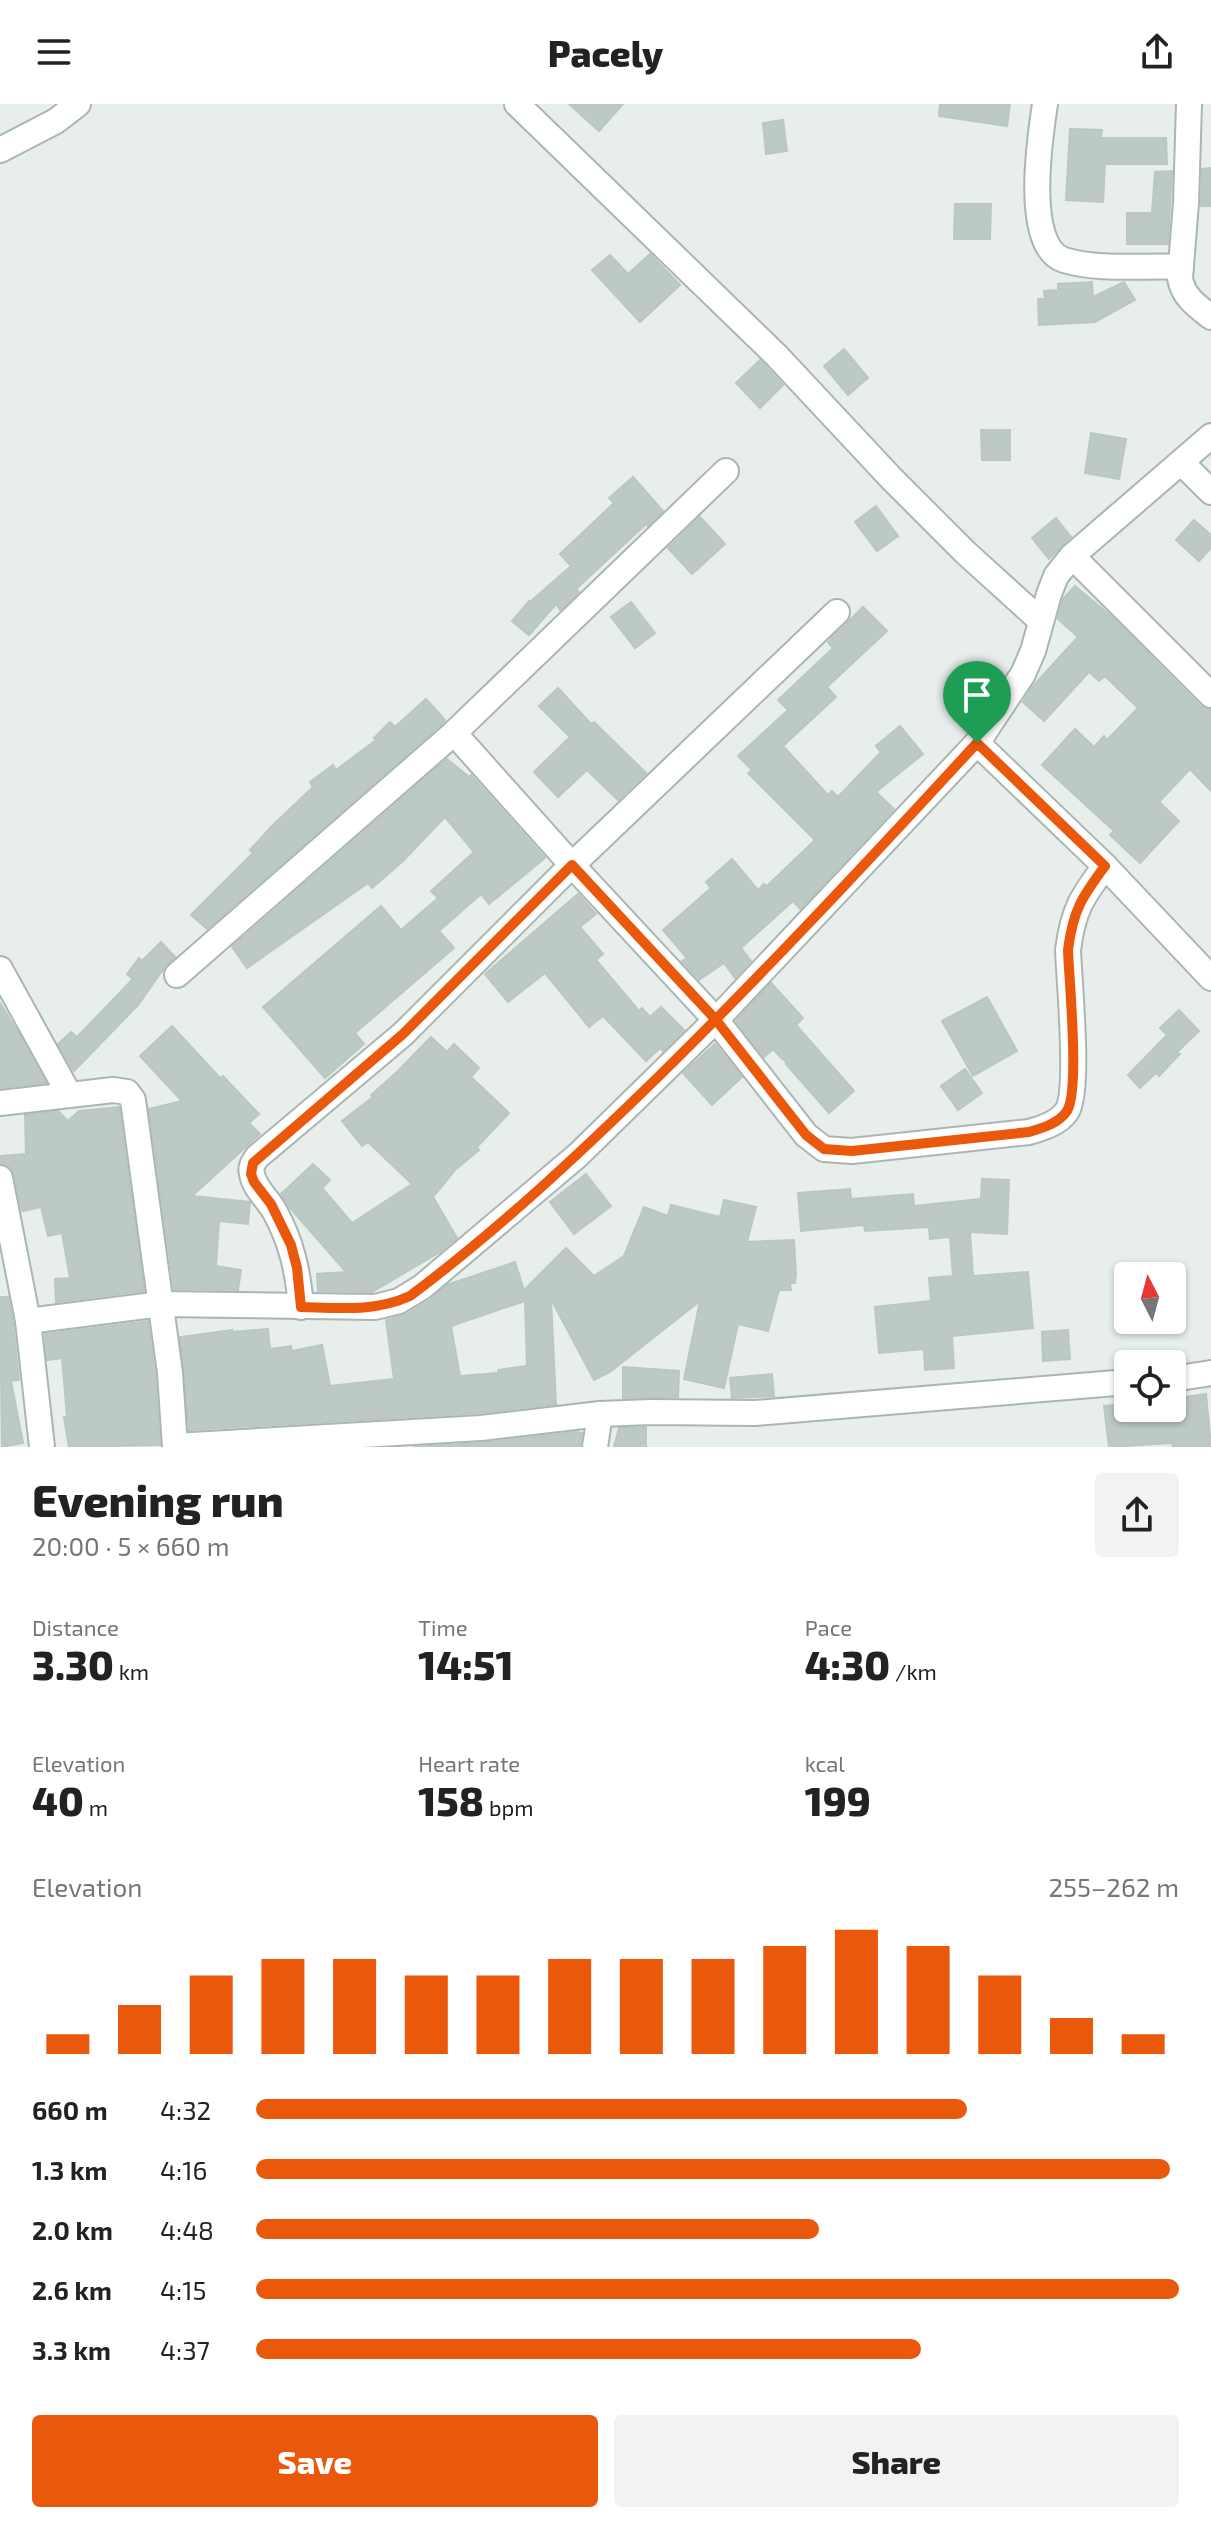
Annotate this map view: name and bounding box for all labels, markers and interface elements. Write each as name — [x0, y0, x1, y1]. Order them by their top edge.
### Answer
icon: menu — [32, 30, 76, 74]
icon: share — [1135, 30, 1179, 74]
text: Pacely — [548, 31, 663, 74]
pin — [943, 661, 1011, 743]
icon: arrive — [955, 673, 999, 717]
north arrow — [1114, 1262, 1186, 1334]
map controls — [1114, 1262, 1186, 1422]
button: locate — [1114, 1350, 1186, 1422]
text: Evening run — [32, 1473, 284, 1526]
button: share — [1095, 1473, 1179, 1557]
text: 20:00 · 5 × 660 m — [32, 1530, 230, 1561]
text: Distance — [32, 1614, 119, 1640]
text: Time — [418, 1614, 468, 1640]
text: Pace — [805, 1614, 852, 1640]
text: 3.30 — [32, 1640, 114, 1688]
text: 14:51 — [418, 1640, 514, 1688]
text: 4:30 — [805, 1640, 890, 1688]
text: km — [114, 1658, 149, 1684]
text: /km — [890, 1658, 937, 1684]
text: Elevation — [32, 1750, 125, 1776]
text: Heart rate — [418, 1750, 520, 1776]
text: kcal — [805, 1750, 845, 1776]
text: 40 — [32, 1776, 84, 1824]
text: 158 — [418, 1776, 484, 1824]
text: 199 — [805, 1776, 871, 1824]
text: m — [84, 1794, 108, 1820]
text: bpm — [484, 1794, 534, 1820]
text: Elevation — [32, 1871, 142, 1902]
text: 255–262 m — [1048, 1871, 1179, 1902]
text: 660 m — [32, 2094, 108, 2125]
text: 4:32 — [160, 2094, 211, 2125]
text: 1.3 km — [32, 2154, 107, 2185]
text: 4:16 — [160, 2154, 207, 2185]
text: 2.0 km — [32, 2214, 113, 2245]
text: 4:48 — [160, 2214, 214, 2245]
text: 2.6 km — [32, 2274, 112, 2305]
text: 4:15 — [160, 2274, 206, 2305]
text: 3.3 km — [32, 2334, 111, 2365]
text: 4:37 — [160, 2334, 210, 2365]
button: Save — [32, 2415, 598, 2507]
button: Share — [614, 2415, 1179, 2507]

